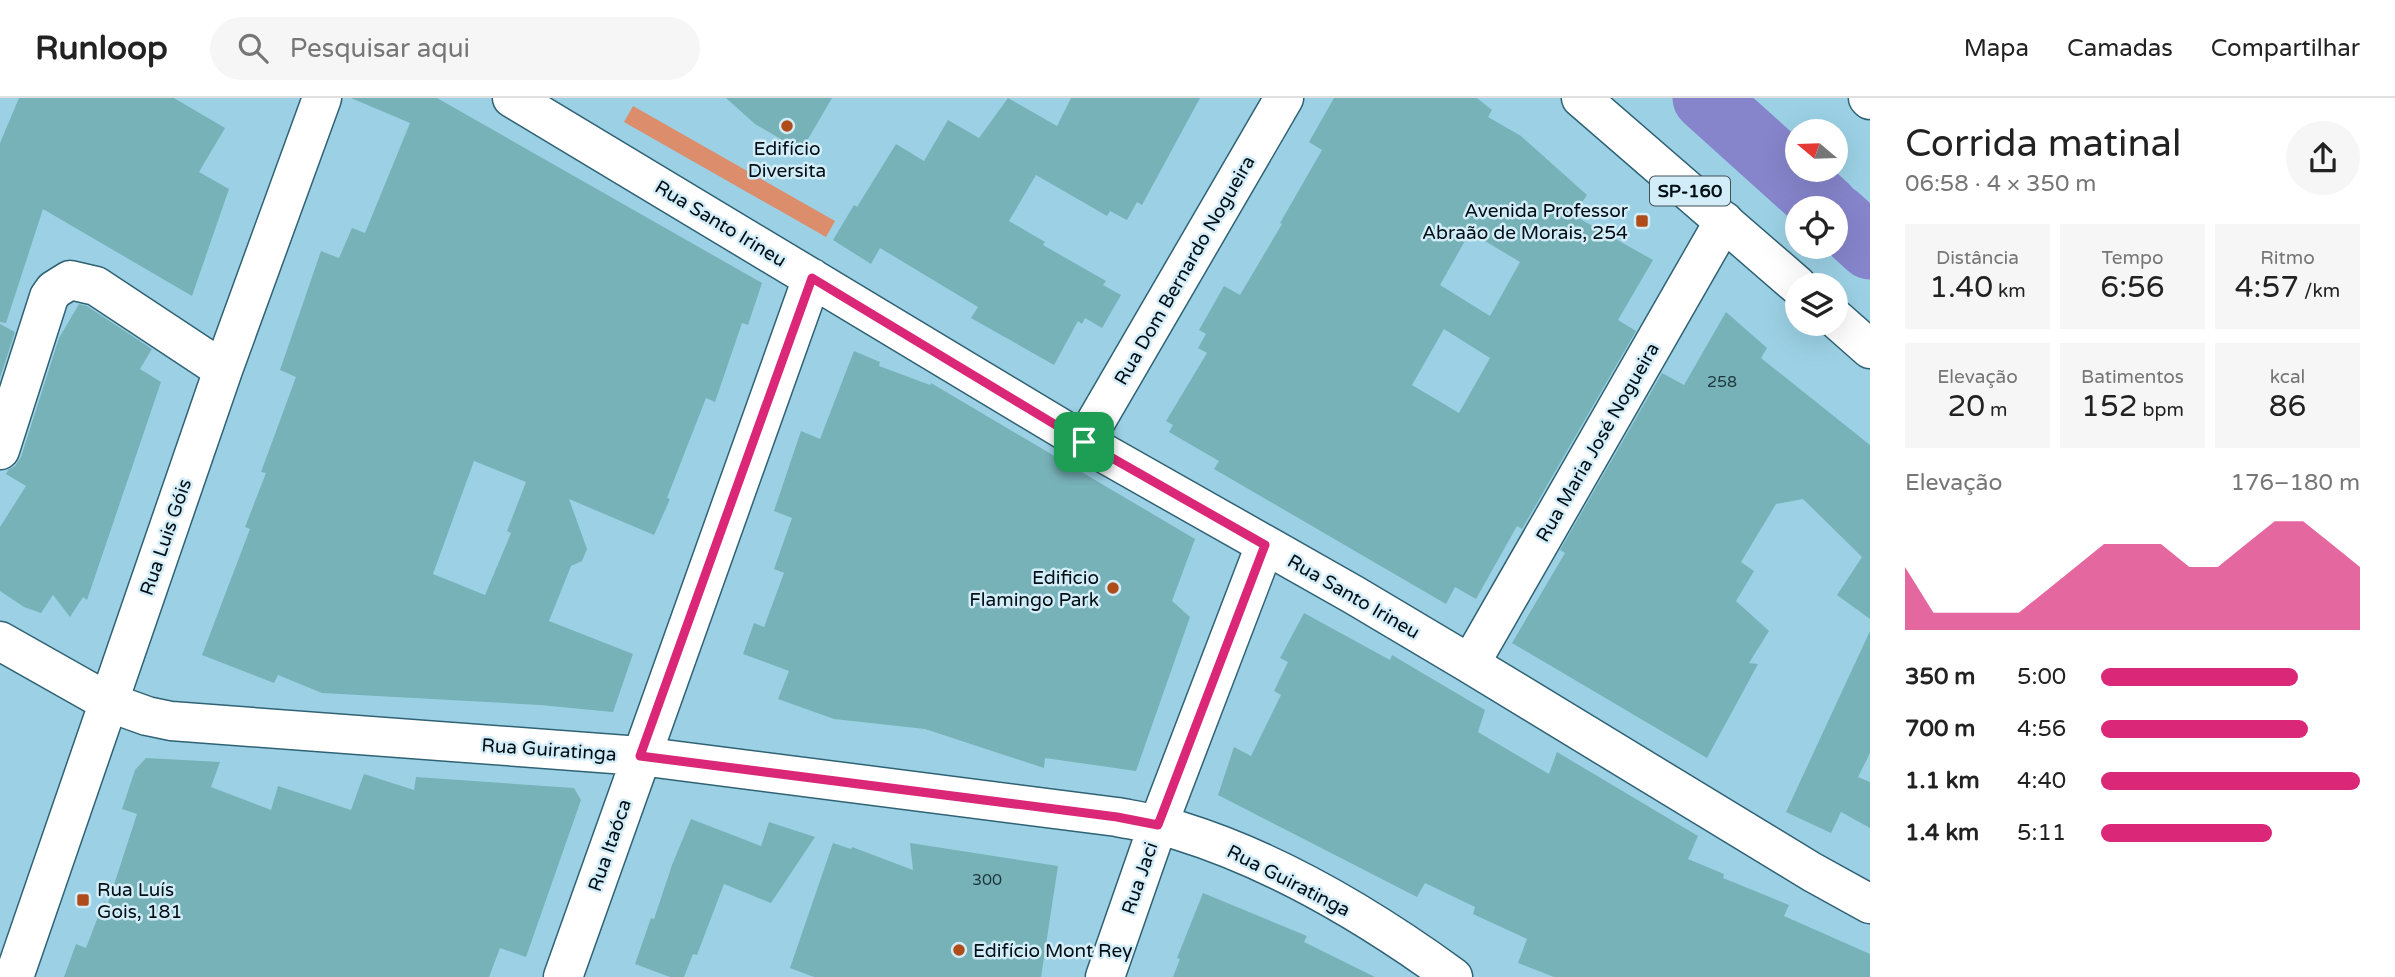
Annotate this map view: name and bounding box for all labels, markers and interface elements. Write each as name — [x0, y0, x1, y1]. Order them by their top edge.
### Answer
search box — [210, 17, 700, 80]
text: Runloop — [35, 29, 168, 68]
icon: search — [234, 29, 272, 67]
text: Pesquisar aqui — [290, 33, 470, 64]
text: Mapa — [1964, 34, 2029, 63]
text: Camadas — [2067, 34, 2173, 63]
text: Compartilhar — [2211, 34, 2360, 63]
marker: Edifício Diversita — [779, 118, 795, 134]
north arrow — [1785, 119, 1848, 182]
map controls — [1785, 119, 1848, 336]
text: Corrida matinal — [1905, 121, 2181, 167]
button: share — [2286, 121, 2360, 195]
place label: Edifício Diversita — [748, 138, 826, 182]
street label: Rua Dom Bernardo Nogueira — [1110, 152, 1260, 389]
text: 06:58 · 4 × 350 m — [1905, 170, 2096, 198]
street label: Rua Santo Irineu — [651, 176, 790, 272]
road number: SP-160 — [1650, 176, 1730, 206]
button: locate — [1785, 196, 1848, 259]
place label: Avenida Professor Abraão de Morais, 254 — [1422, 200, 1629, 244]
marker: Avenida Professor Abraão de Morais, 254 — [1634, 213, 1650, 229]
text: Distância — [1936, 247, 2019, 269]
text: Tempo — [2101, 247, 2164, 269]
text: Ritmo — [2260, 247, 2315, 269]
text: 1.40 — [1929, 269, 1993, 306]
text: 6:56 — [2100, 269, 2165, 306]
text: 4:57 — [2235, 269, 2299, 306]
button: layers — [1785, 273, 1848, 336]
text: km — [1993, 280, 2026, 302]
text: /km — [2299, 280, 2340, 302]
street label: Rua Maria José Nogueira — [1532, 339, 1664, 546]
text: Elevação — [1937, 366, 2018, 388]
text: Batimentos — [2081, 366, 2184, 388]
text: kcal — [2270, 366, 2305, 388]
house number: 258 — [1707, 372, 1737, 392]
text: 20 — [1947, 388, 1985, 425]
text: 152 — [2081, 388, 2138, 425]
text: 86 — [2269, 388, 2306, 425]
text: m — [1985, 399, 2008, 421]
text: bpm — [2138, 399, 2184, 421]
pin — [1054, 412, 1114, 472]
icon: arrive — [1065, 423, 1103, 461]
text: Elevação — [1905, 469, 2002, 497]
text: 176–180 m — [2231, 469, 2360, 497]
street label: Rua Luis Góis — [136, 476, 196, 598]
street label: Rua Santo Irineu — [1283, 550, 1424, 644]
place label: Edificio Flamingo Park — [969, 567, 1099, 611]
marker: Edificio Flamingo Park — [1105, 580, 1121, 596]
text: 350 m — [1905, 663, 1975, 691]
text: 5:00 — [2017, 663, 2066, 691]
text: 700 m — [1905, 715, 1975, 743]
text: 4:56 — [2017, 715, 2066, 743]
street label: Rua Guiratinga — [481, 734, 617, 766]
text: 1.1 km — [1905, 767, 1980, 795]
text: 4:40 — [2017, 767, 2066, 795]
street label: Rua Itaóca — [584, 796, 636, 894]
text: 1.4 km — [1905, 819, 1979, 847]
text: 5:11 — [2017, 819, 2066, 847]
street label: Rua Jaci — [1117, 839, 1163, 917]
street label: Rua Guiratinga — [1223, 840, 1354, 921]
house number: 300 — [972, 870, 1002, 890]
place label: Rua Luís Gois, 181 — [97, 879, 182, 923]
marker: Rua Luís Gois, 181 — [75, 892, 91, 908]
place label: Edifício Mont Rey — [973, 940, 1133, 962]
marker: Edifício Mont Rey — [951, 942, 967, 958]

